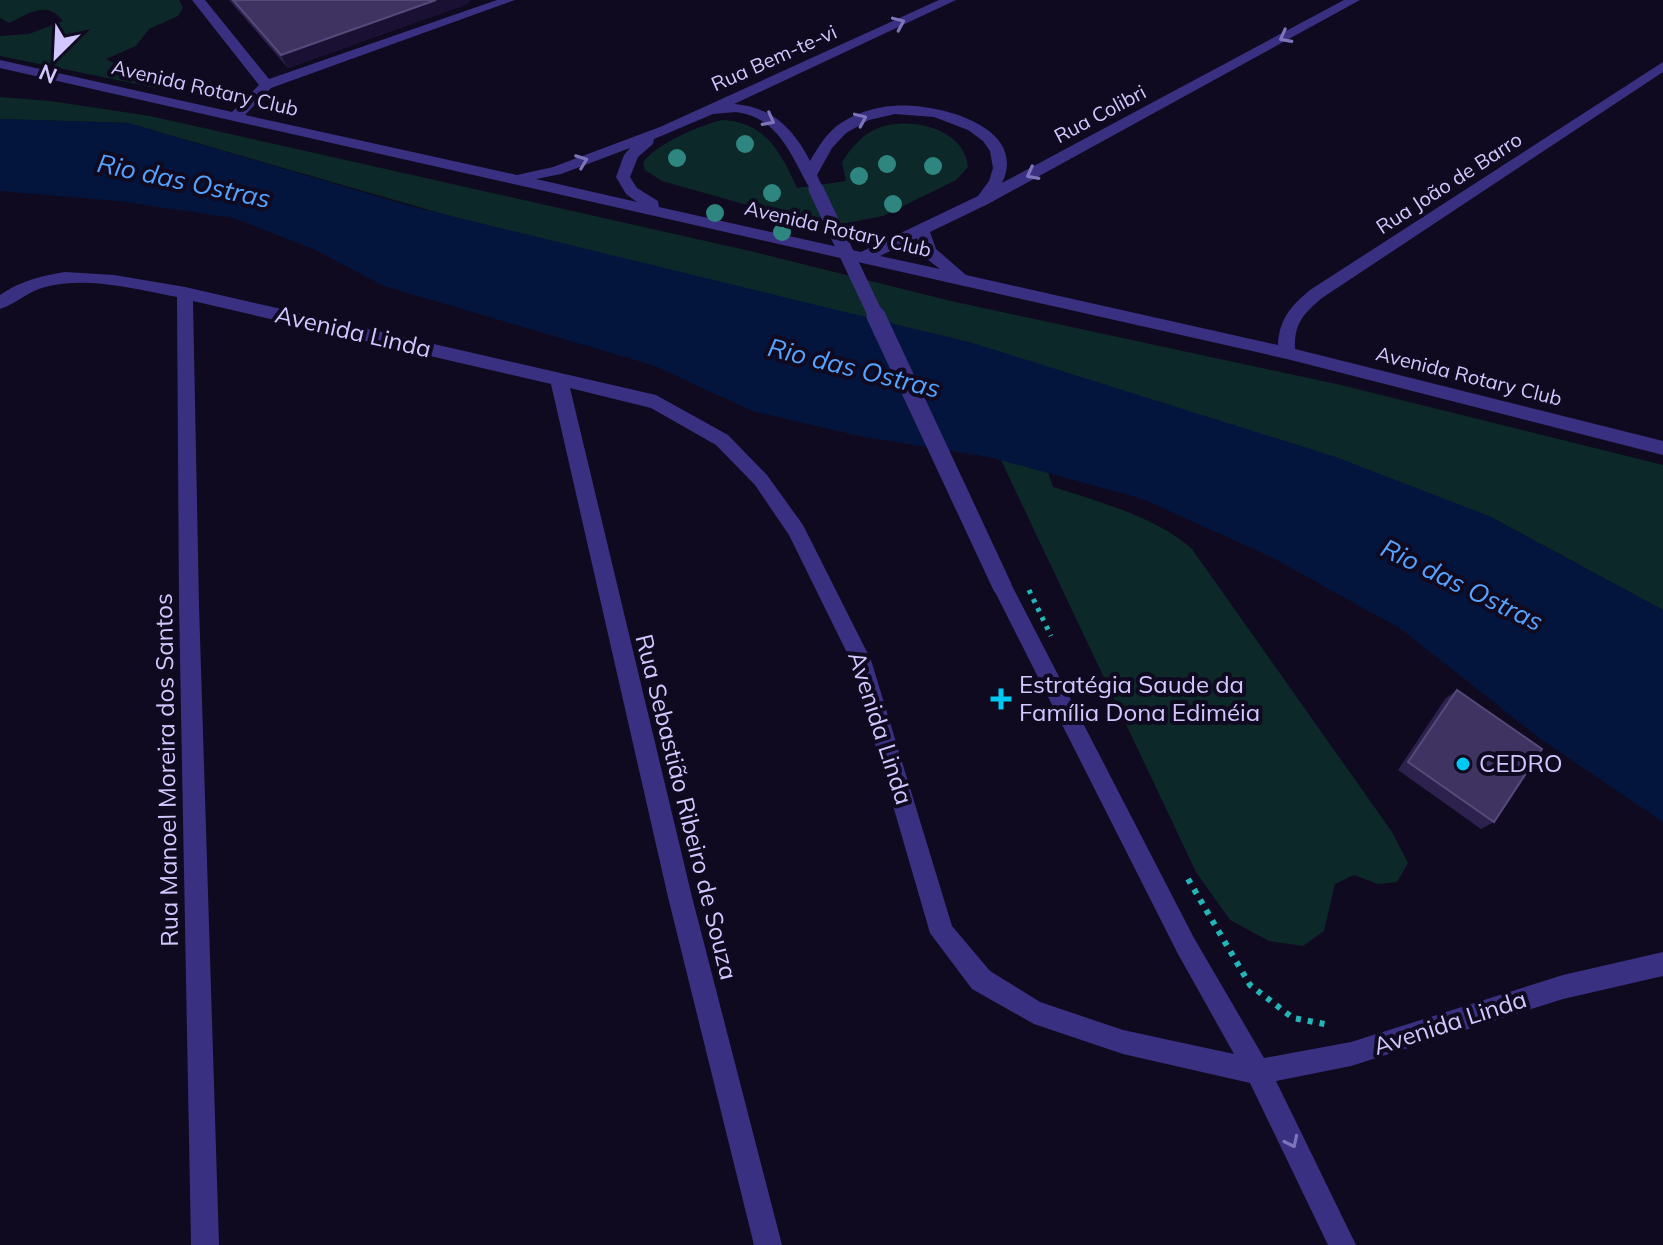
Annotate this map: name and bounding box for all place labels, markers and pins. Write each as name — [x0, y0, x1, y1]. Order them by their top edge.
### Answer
place label: Estratégia Saude da Família Dona Ediméia — [1019, 669, 1260, 727]
marker: Estratégia Saude da Família Dona Ediméia — [990, 688, 1012, 710]
place label: CEDRO — [1479, 748, 1562, 778]
marker: CEDRO — [1454, 755, 1472, 773]

